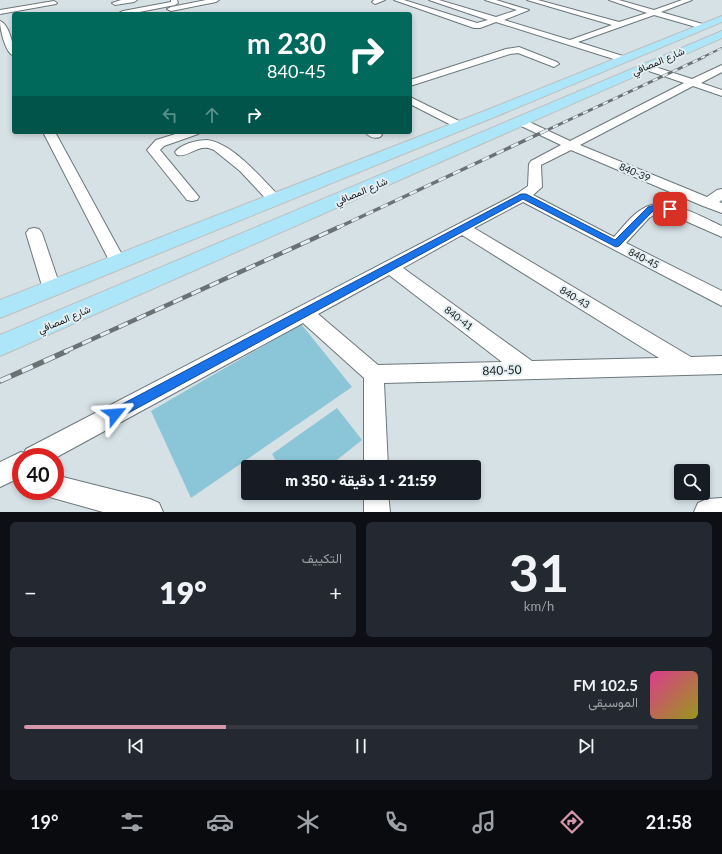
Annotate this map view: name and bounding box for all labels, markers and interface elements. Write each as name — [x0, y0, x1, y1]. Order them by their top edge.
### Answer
text: 230 m — [247, 26, 326, 60]
icon: right — [340, 28, 392, 80]
street label: شارع المصافي — [630, 45, 687, 80]
text: 840-45 — [267, 60, 326, 82]
icon: left — [159, 104, 181, 126]
icon: ahead — [201, 104, 223, 126]
icon: right — [243, 104, 265, 126]
street label: 840-39 — [618, 160, 653, 184]
street label: شارع المصافي — [333, 175, 390, 210]
pin — [653, 192, 687, 226]
icon: arrive — [659, 198, 681, 220]
street label: 840-45 — [627, 245, 661, 271]
street label: 840-43 — [558, 283, 592, 311]
street label: شارع المصافي — [36, 303, 93, 338]
street label: 840-41 — [442, 303, 476, 333]
street label: 840-50 — [482, 362, 522, 378]
position arrow — [94, 393, 136, 435]
speed limit sign: 40 — [12, 448, 64, 500]
map controls — [674, 464, 710, 500]
button: search — [674, 464, 710, 500]
text: 21:59 · 1 دقيقة · 350 m — [285, 471, 437, 489]
text: 31 — [509, 541, 569, 603]
text: التكييف — [302, 550, 342, 566]
text: 19° — [159, 574, 207, 610]
text: − — [24, 579, 37, 606]
text: + — [329, 579, 342, 606]
text: km/h — [524, 598, 554, 614]
text: 102.5 FM — [573, 676, 638, 694]
text: الموسيقى — [588, 694, 638, 710]
icon: previous — [125, 735, 147, 757]
icon: pause — [350, 735, 372, 757]
icon: next — [575, 735, 597, 757]
icon: filters — [118, 808, 146, 836]
icon: car — [206, 808, 234, 836]
icon: climate — [294, 808, 322, 836]
icon: phone — [382, 808, 410, 836]
icon: music — [470, 808, 498, 836]
icon: directions — [558, 808, 586, 836]
text: 19° — [30, 811, 58, 833]
text: 21:58 — [646, 811, 692, 833]

